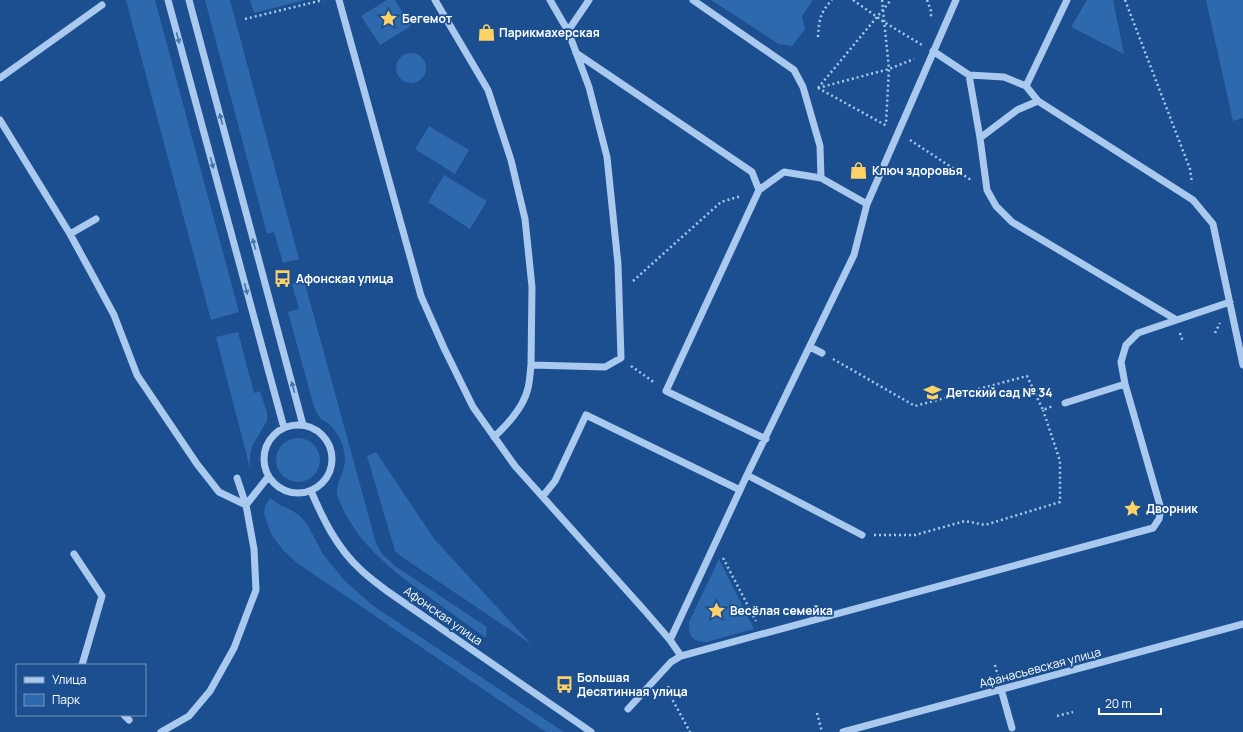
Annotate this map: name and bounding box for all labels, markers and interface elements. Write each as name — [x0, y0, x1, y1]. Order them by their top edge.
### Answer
place icon: Бегемот — [379, 9, 399, 29]
place label: Бегемот — [402, 10, 453, 27]
shop icon: Парикмахерская — [476, 23, 496, 43]
place label: Парикмахерская — [499, 24, 600, 41]
one-way arrow — [176, 31, 182, 44]
one-way arrow — [217, 113, 223, 125]
one-way arrow — [209, 157, 215, 169]
shop icon: Ключ здоровья — [849, 161, 869, 181]
place label: Ключ здоровья — [872, 162, 963, 179]
one-way arrow — [251, 238, 257, 250]
bus stop icon: Афонская улица — [273, 269, 293, 289]
place label: Афонская улица — [296, 270, 394, 287]
one-way arrow — [243, 283, 249, 295]
one-way arrow — [289, 381, 295, 394]
school or university icon: Детский сад № 34 — [923, 383, 943, 403]
place label: Детский сад № 34 — [946, 384, 1053, 401]
place icon: Дворник — [1123, 499, 1143, 519]
place label: Дворник — [1146, 500, 1198, 517]
street label: Афонская улица — [400, 582, 486, 649]
place icon: Весёлая семейка — [707, 601, 727, 621]
place label: Весёлая семейка — [730, 602, 833, 619]
street label: Афанасьевская улица — [977, 643, 1103, 692]
legend — [16, 664, 146, 716]
place label: Большая Десятинная улица — [577, 669, 688, 700]
text: Улица — [52, 671, 86, 688]
bus stop icon: Большая Десятинная улица — [554, 675, 574, 695]
scale bar — [1099, 690, 1161, 716]
text: Парк — [52, 691, 81, 708]
text: 20 m — [1105, 695, 1132, 712]

